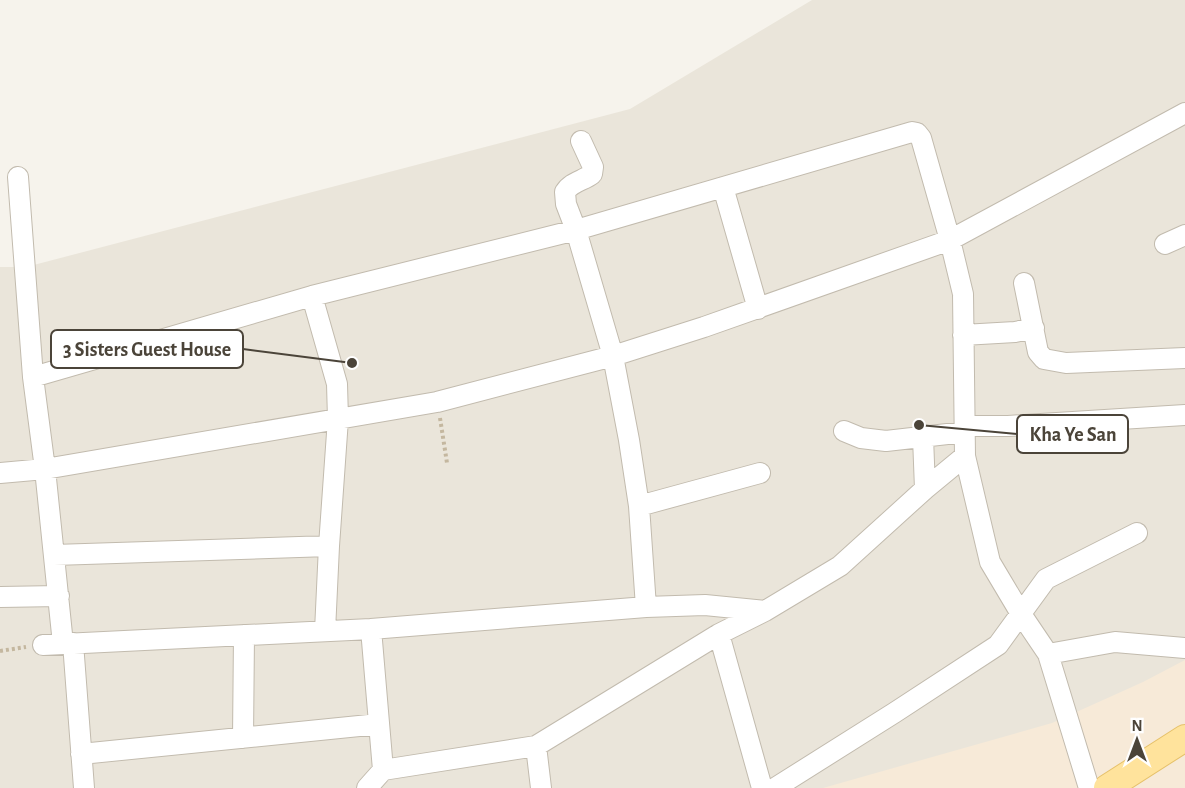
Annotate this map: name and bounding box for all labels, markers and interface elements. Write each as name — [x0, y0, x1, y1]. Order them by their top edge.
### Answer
callout: 3 Sisters Guest House — [51, 330, 243, 368]
text: 3 Sisters Guest House — [63, 340, 231, 360]
callout: Kha Ye San — [1017, 415, 1128, 453]
text: Kha Ye San — [1030, 425, 1116, 445]
north arrow — [1107, 710, 1167, 770]
text: N — [1131, 718, 1143, 734]

